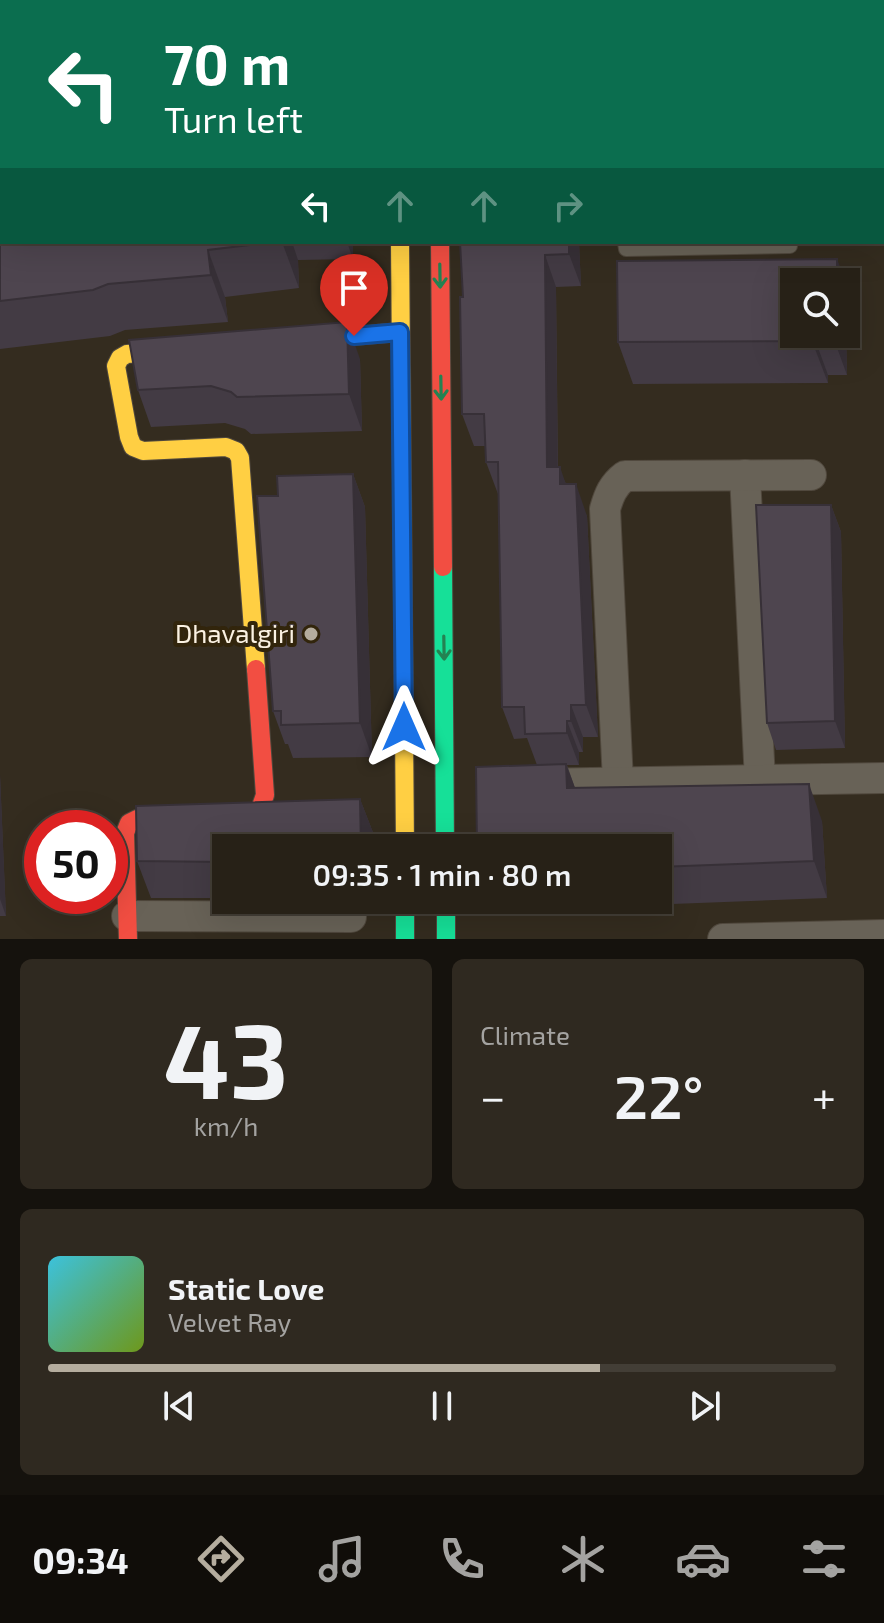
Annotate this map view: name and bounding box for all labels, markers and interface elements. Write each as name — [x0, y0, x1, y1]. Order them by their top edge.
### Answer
text: 70 m — [164, 29, 290, 96]
icon: left — [32, 32, 136, 136]
text: Turn left — [164, 97, 303, 140]
icon: left — [294, 184, 338, 228]
icon: ahead — [378, 184, 422, 228]
icon: ahead — [462, 184, 506, 228]
icon: right — [546, 184, 590, 228]
pin — [320, 254, 388, 336]
one-way arrow — [432, 262, 448, 289]
icon: arrive — [332, 266, 376, 310]
map controls — [780, 268, 860, 348]
button: search — [780, 268, 860, 348]
one-way arrow — [433, 374, 449, 401]
place label: Dhavalgiri — [175, 617, 295, 648]
marker: Dhavalgiri — [302, 625, 320, 643]
one-way arrow — [436, 634, 451, 661]
position arrow — [362, 685, 446, 769]
speed limit sign: 50 — [24, 810, 128, 914]
text: 09:35 · 1 min · 80 m — [313, 856, 571, 892]
text: 43 — [163, 995, 289, 1120]
text: Climate — [480, 1019, 570, 1050]
text: 22° — [614, 1059, 704, 1131]
text: − — [480, 1069, 506, 1122]
text: + — [812, 1069, 836, 1122]
text: km/h — [194, 1110, 258, 1141]
text: Static Love — [168, 1270, 324, 1306]
text: Velvet Ray — [168, 1306, 291, 1337]
icon: previous — [157, 1384, 201, 1428]
icon: pause — [420, 1384, 464, 1428]
icon: next — [683, 1384, 727, 1428]
icon: directions — [193, 1531, 249, 1587]
icon: music — [314, 1531, 370, 1587]
icon: phone — [434, 1531, 490, 1587]
icon: climate — [555, 1531, 611, 1587]
icon: car — [675, 1531, 731, 1587]
icon: filters — [796, 1531, 852, 1587]
text: 09:34 — [32, 1538, 129, 1581]

